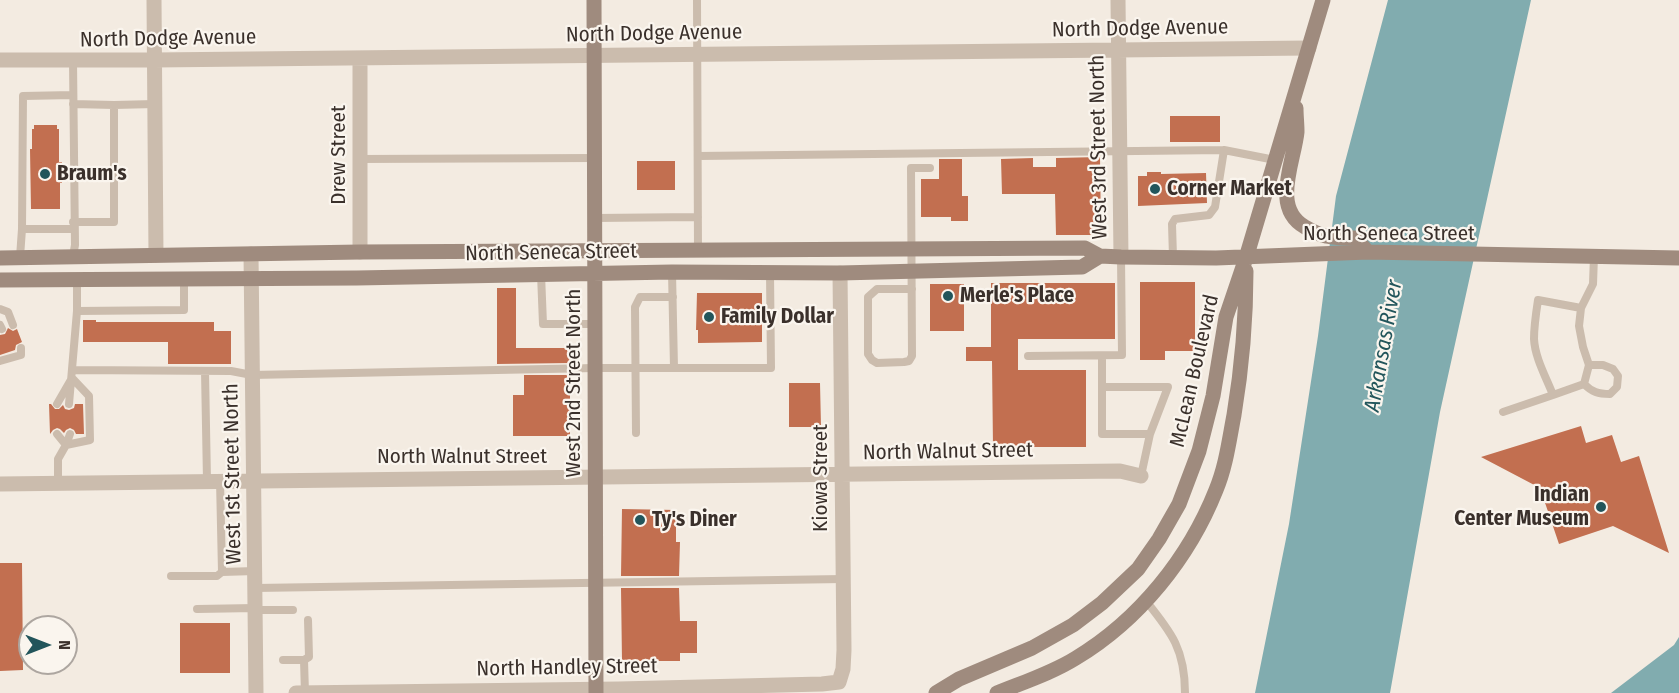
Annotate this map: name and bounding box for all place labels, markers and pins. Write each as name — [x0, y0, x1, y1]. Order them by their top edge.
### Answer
place label: Braum's — [57, 161, 127, 187]
marker: Braum's — [38, 167, 52, 181]
place label: Corner Market — [1167, 176, 1292, 202]
marker: Corner Market — [1148, 182, 1162, 196]
place label: Merle's Place — [960, 283, 1074, 309]
marker: Merle's Place — [941, 289, 955, 303]
place label: Family Dollar — [721, 304, 834, 330]
marker: Family Dollar — [702, 310, 716, 324]
place label: Indian Center Museum — [1454, 482, 1589, 532]
marker: Indian Center Museum — [1594, 500, 1608, 514]
place label: Ty's Diner — [652, 507, 737, 533]
marker: Ty's Diner — [633, 513, 647, 527]

